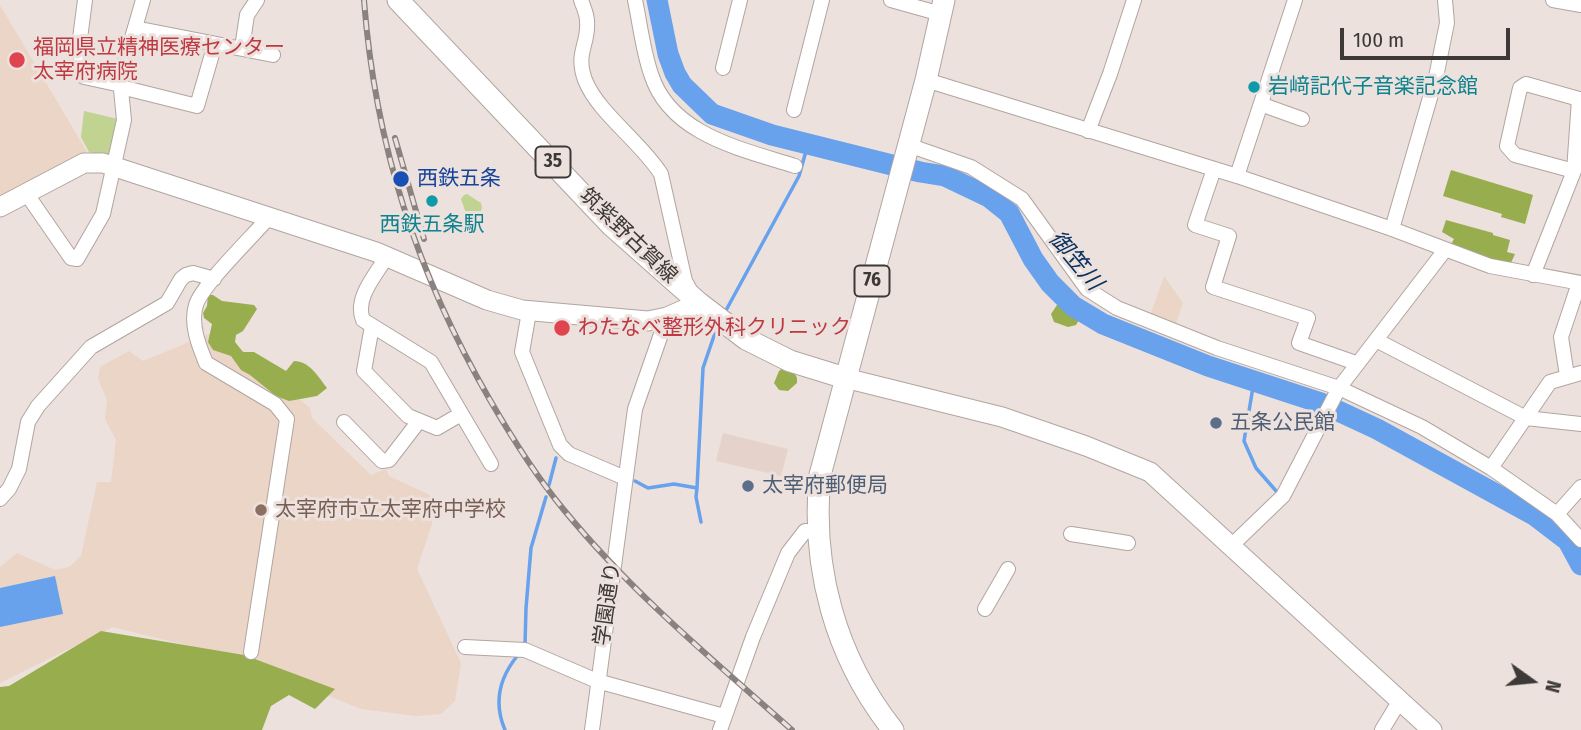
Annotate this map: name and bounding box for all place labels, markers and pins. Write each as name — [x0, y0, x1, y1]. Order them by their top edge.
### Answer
place label: 福岡県立精神医療センター 太宰府病院 — [33, 35, 285, 85]
marker: 福岡県立精神医療センター 太宰府病院 — [7, 50, 27, 70]
place label: 岩﨑記代子音楽記念館 — [1268, 74, 1478, 100]
marker: 岩﨑記代子音楽記念館 — [1246, 79, 1262, 95]
place label: 西鉄五条 — [417, 166, 501, 192]
marker: 西鉄五条 — [391, 169, 411, 189]
marker: 西鉄五条駅 — [424, 193, 440, 209]
place label: 西鉄五条駅 — [380, 212, 484, 238]
place label: わたなべ整形外科クリニック — [578, 315, 851, 341]
marker: わたなべ整形外科クリニック — [552, 318, 572, 338]
place label: 五条公民館 — [1230, 410, 1335, 436]
marker: 五条公民館 — [1208, 415, 1224, 431]
place label: 太宰府郵便局 — [762, 473, 888, 499]
marker: 太宰府郵便局 — [740, 478, 756, 494]
place label: 太宰府市立太宰府中学校 — [275, 497, 506, 523]
marker: 太宰府市立太宰府中学校 — [253, 502, 269, 518]

